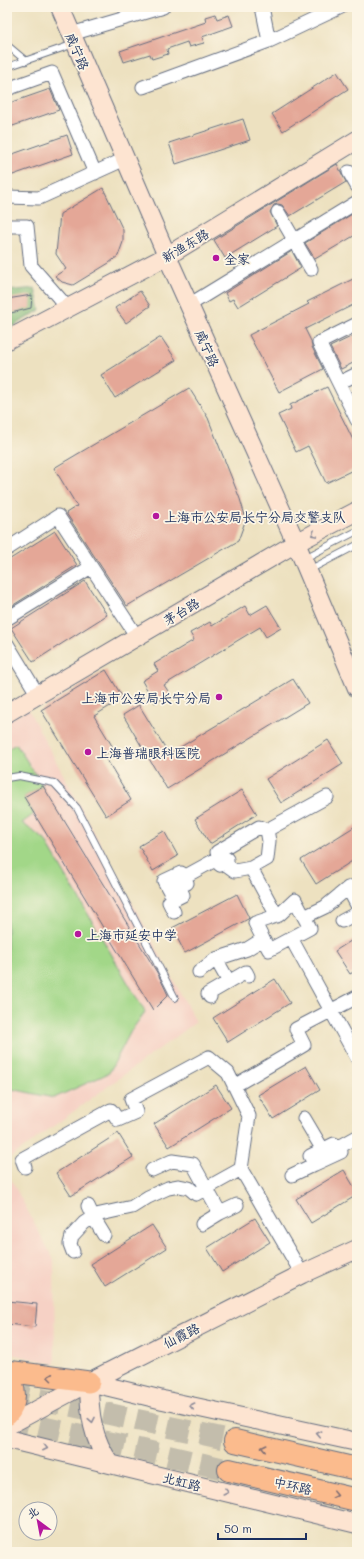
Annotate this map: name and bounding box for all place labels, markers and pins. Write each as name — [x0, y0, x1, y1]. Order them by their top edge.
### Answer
place label: 全家 — [224, 250, 250, 267]
marker: 全家 — [211, 253, 221, 263]
place label: 上海市公安局长宁分局交警支队 — [164, 508, 346, 525]
marker: 上海市公安局长宁分局交警支队 — [151, 511, 161, 521]
place label: 上海市公安局长宁分局 — [81, 689, 211, 706]
marker: 上海市公安局长宁分局 — [214, 692, 224, 702]
place label: 上海普瑞眼科医院 — [96, 744, 200, 761]
marker: 上海普瑞眼科医院 — [83, 747, 93, 757]
place label: 上海市延安中学 — [86, 926, 177, 943]
marker: 上海市延安中学 — [73, 929, 83, 939]

